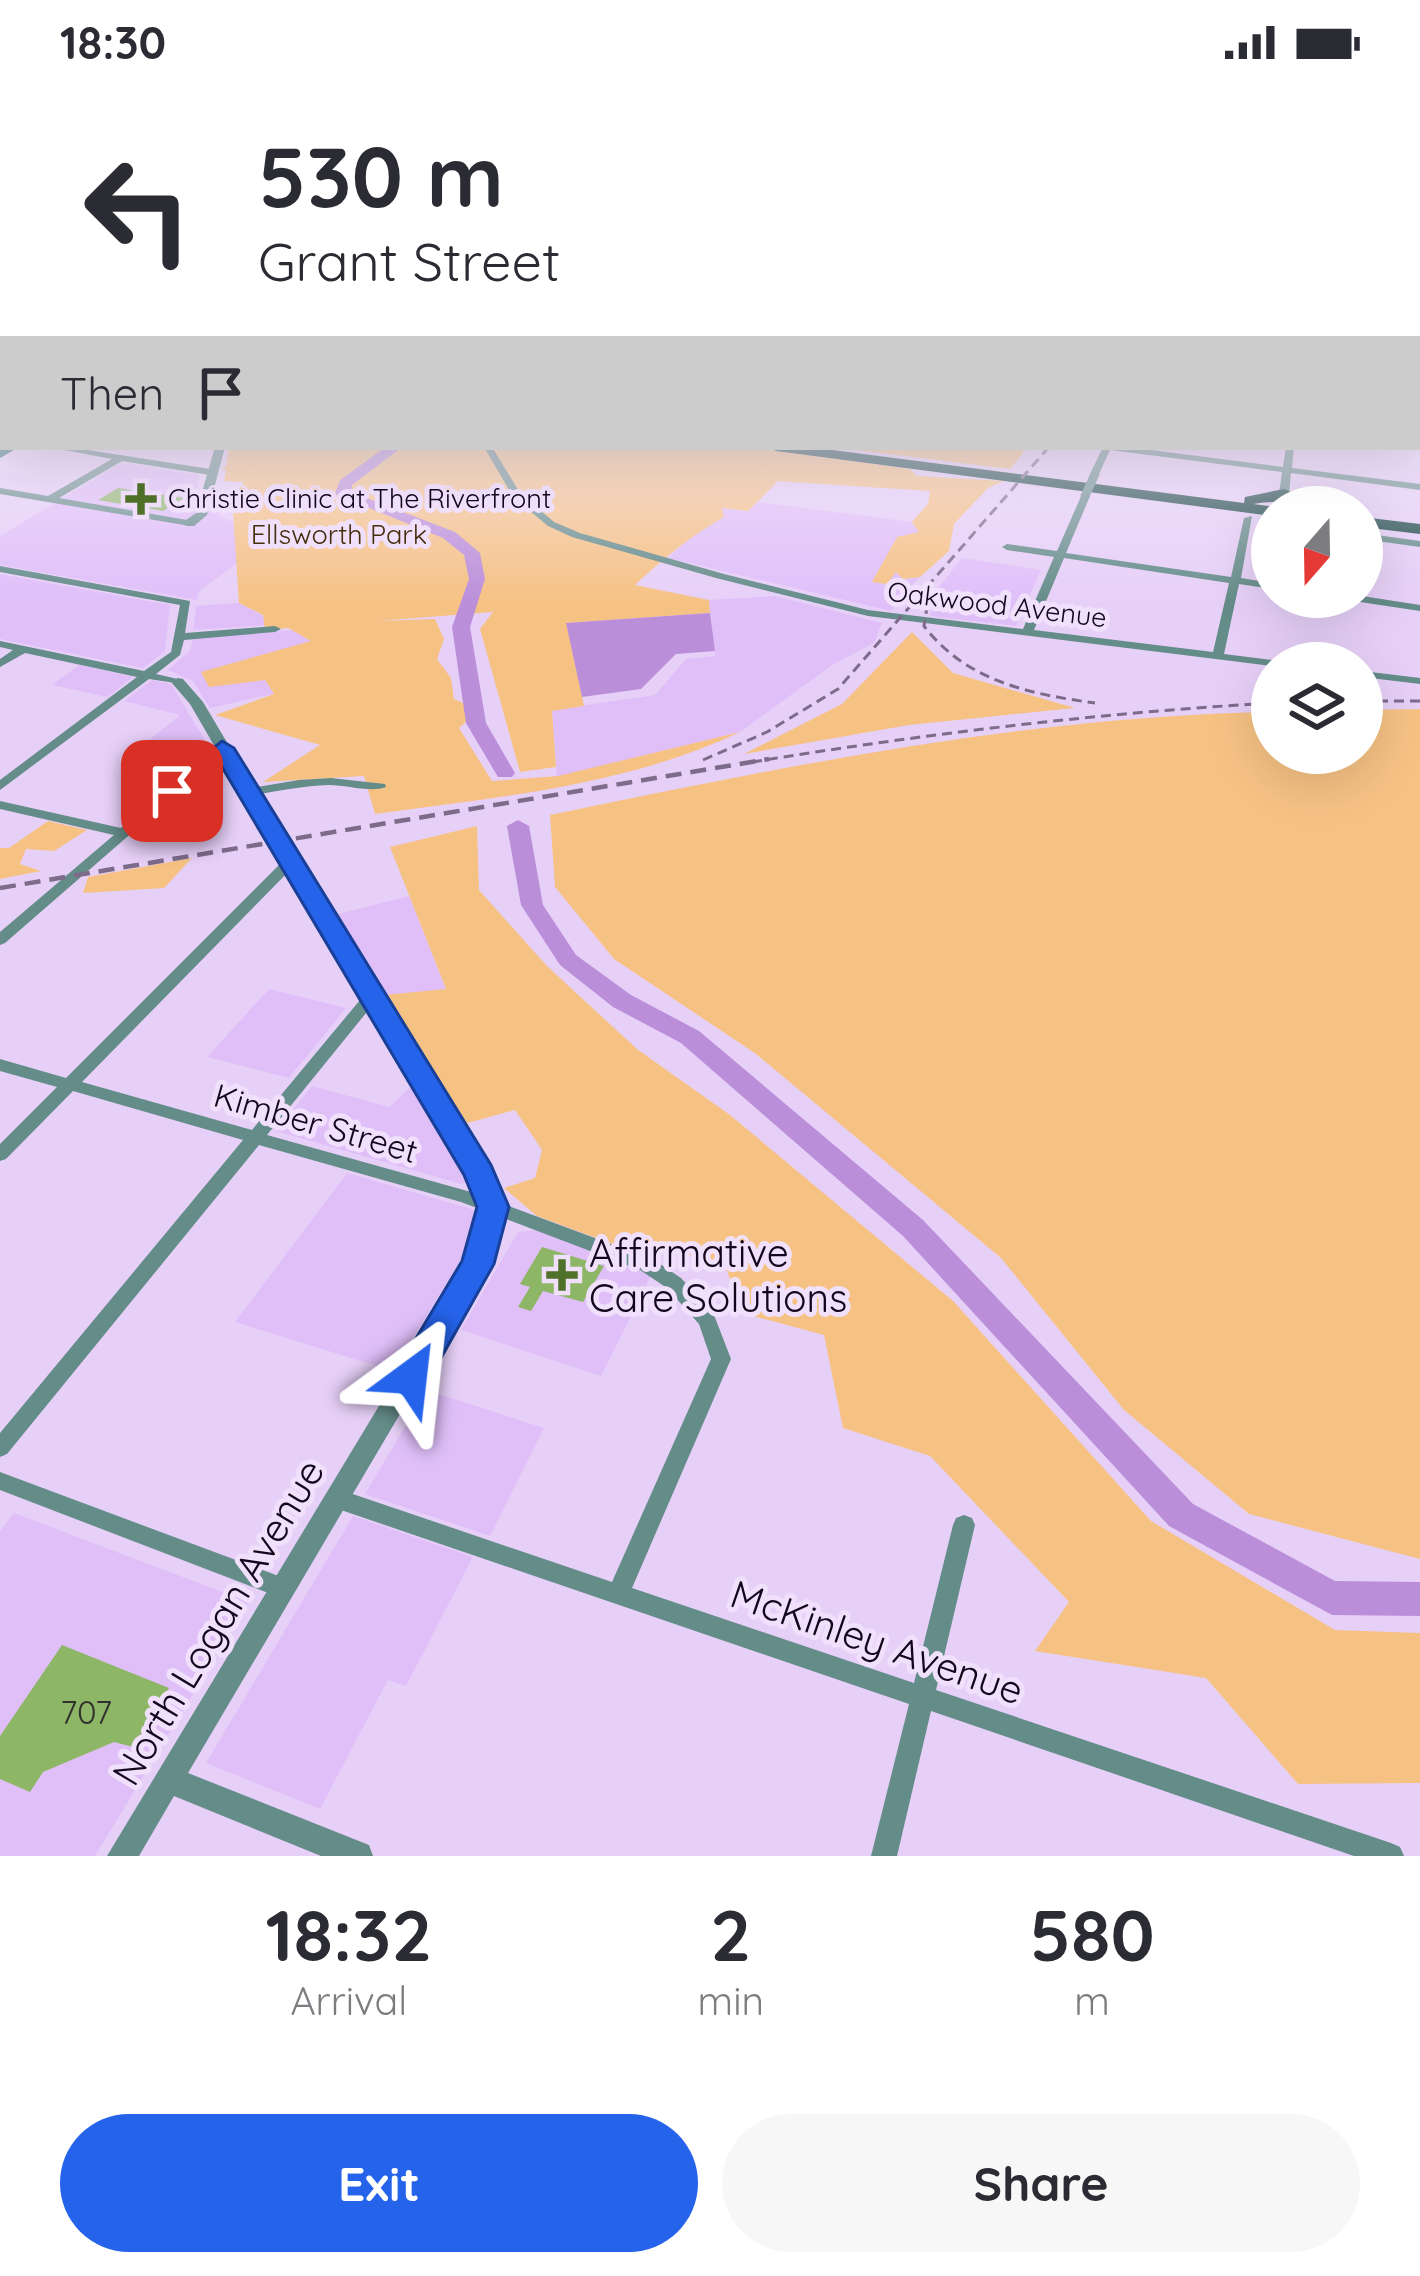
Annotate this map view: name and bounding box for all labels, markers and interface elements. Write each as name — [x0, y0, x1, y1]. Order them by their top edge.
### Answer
text: 18:30 — [60, 14, 166, 70]
text: 530 m — [258, 123, 504, 228]
icon: left — [60, 132, 216, 288]
text: Grant Street — [258, 227, 560, 295]
icon: arrive — [188, 360, 254, 426]
text: Then — [60, 365, 164, 421]
place label: Christie Clinic at The Riverfront — [168, 481, 551, 515]
marker: Christie Clinic at The Riverfront — [125, 483, 157, 515]
north arrow — [1251, 486, 1383, 618]
map controls — [1251, 486, 1383, 774]
park label: Ellsworth Park — [251, 517, 427, 551]
street label: Oakwood Avenue — [886, 574, 1109, 634]
button: layers — [1251, 642, 1383, 774]
pin — [121, 740, 223, 842]
icon: arrive — [139, 758, 205, 824]
street label: Kimber Street — [210, 1074, 423, 1171]
place label: Affirmative Care Solutions — [589, 1228, 847, 1322]
marker: Affirmative Care Solutions — [546, 1259, 578, 1291]
position arrow — [348, 1314, 474, 1440]
street label: North Logan Avenue — [101, 1450, 334, 1794]
street label: McKinley Avenue — [724, 1569, 1030, 1715]
house number: 707 — [60, 1691, 112, 1732]
text: 18:32 — [265, 1889, 432, 1979]
text: 2 — [710, 1889, 751, 1979]
text: 580 — [1029, 1889, 1155, 1979]
text: Arrival — [290, 1976, 407, 2025]
text: min — [698, 1976, 764, 2025]
text: m — [1074, 1976, 1110, 2025]
button: Exit — [60, 2114, 698, 2252]
button: Share — [722, 2114, 1360, 2252]

